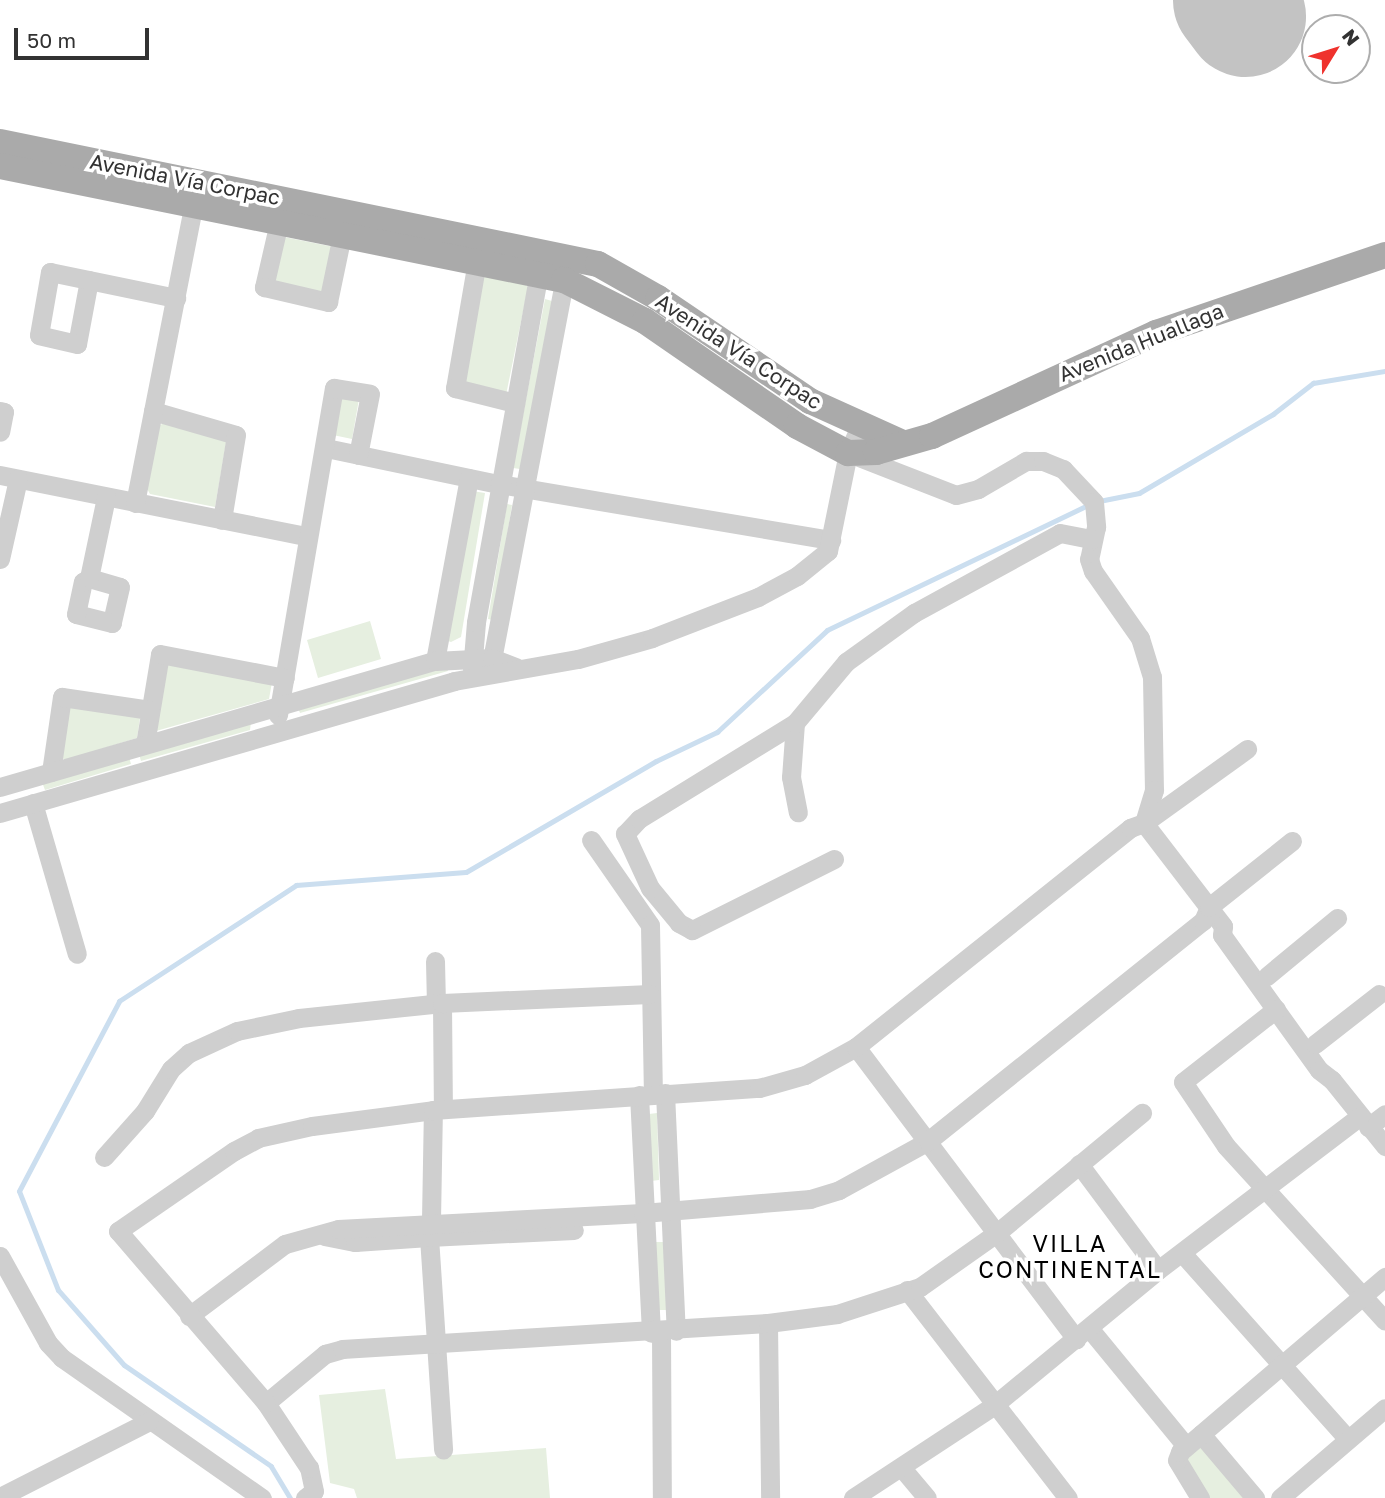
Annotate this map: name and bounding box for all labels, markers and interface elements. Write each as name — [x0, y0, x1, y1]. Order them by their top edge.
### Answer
scale bar — [18, 14, 152, 58]
north arrow — [1301, 14, 1371, 84]
text: N — [1338, 24, 1365, 50]
text: 50 m — [27, 27, 76, 53]
street label: Avenida Vía Corpac — [88, 148, 282, 210]
street label: Avenida Vía Corpac — [651, 288, 827, 414]
street label: Avenida Huallaga — [1055, 297, 1227, 387]
district label: VILLA CONTINENTAL — [980, 1229, 1160, 1283]

